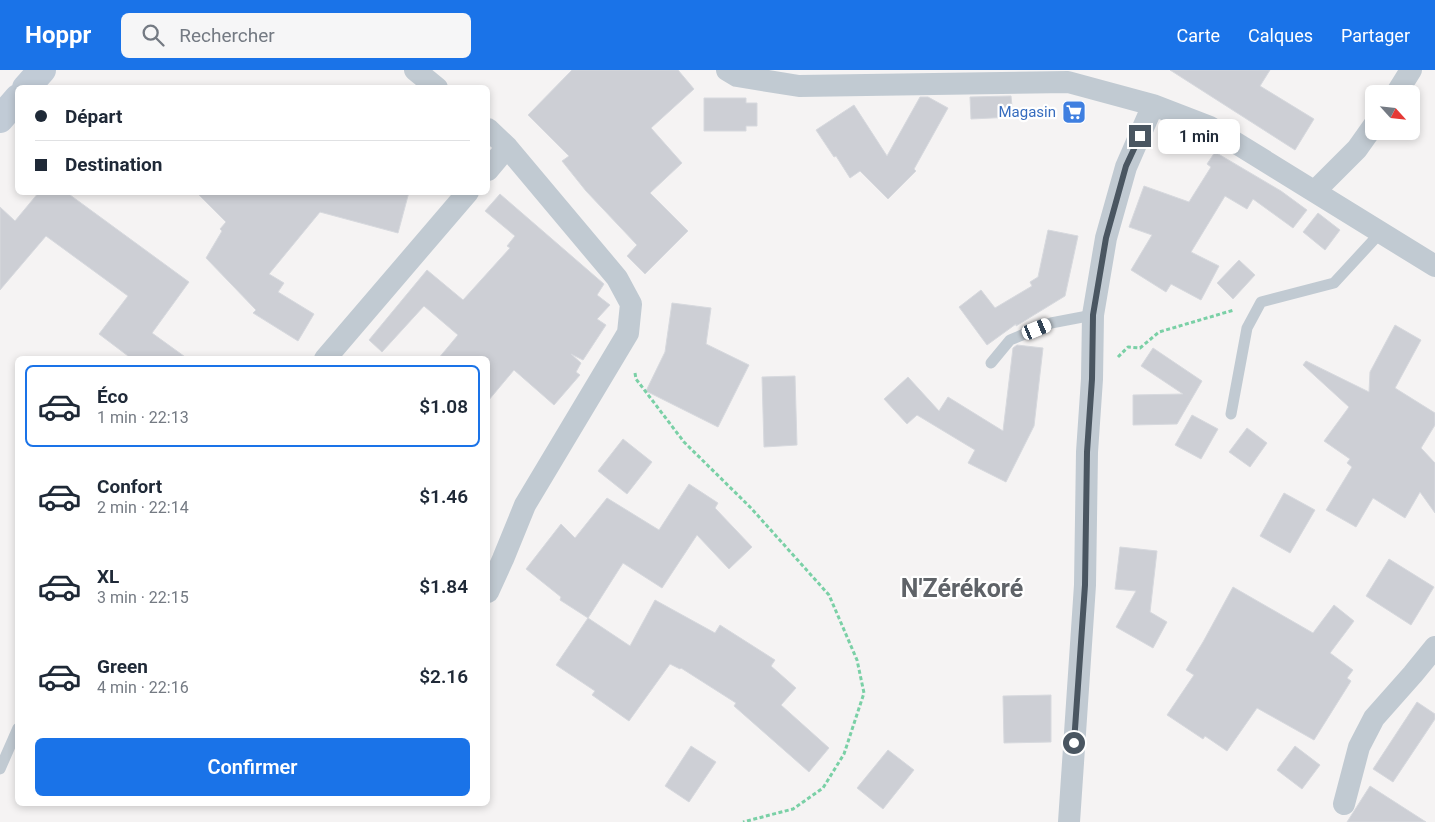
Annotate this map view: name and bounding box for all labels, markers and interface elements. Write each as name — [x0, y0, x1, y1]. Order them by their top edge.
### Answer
search box — [121, 13, 471, 58]
text: Hoppr — [25, 21, 91, 49]
icon: search — [139, 21, 167, 49]
text: Rechercher — [179, 24, 275, 47]
text: Carte — [1177, 25, 1220, 46]
text: Calques — [1248, 25, 1313, 46]
text: Partager — [1341, 25, 1410, 46]
north arrow — [1365, 85, 1420, 140]
map controls — [1365, 85, 1420, 140]
supermarket icon: Magasin — [1061, 99, 1087, 125]
place label: Magasin — [998, 103, 1056, 121]
text: Départ — [65, 105, 122, 128]
callout: 1 min — [1158, 118, 1240, 154]
route end — [1129, 125, 1151, 147]
text: 1 min — [1179, 127, 1219, 146]
text: Destination — [65, 153, 162, 176]
car — [1020, 316, 1053, 342]
icon: car — [37, 384, 82, 429]
text: Éco — [97, 385, 128, 408]
text: $1.08 — [419, 395, 468, 418]
text: 1 min · 22:13 — [97, 408, 189, 427]
icon: car — [37, 474, 82, 519]
text: Confort — [97, 475, 162, 498]
text: $1.46 — [419, 485, 468, 508]
text: 2 min · 22:14 — [97, 498, 189, 517]
icon: car — [37, 564, 82, 609]
text: XL — [97, 565, 119, 588]
district label: N'Zérékoré — [901, 574, 1023, 603]
text: $1.84 — [419, 575, 468, 598]
text: 3 min · 22:15 — [97, 588, 189, 607]
icon: car — [37, 654, 82, 699]
text: Green — [97, 655, 148, 678]
text: $2.16 — [419, 665, 468, 688]
text: 4 min · 22:16 — [97, 678, 189, 697]
route start — [1063, 732, 1085, 754]
button: Confirmer — [35, 738, 470, 796]

